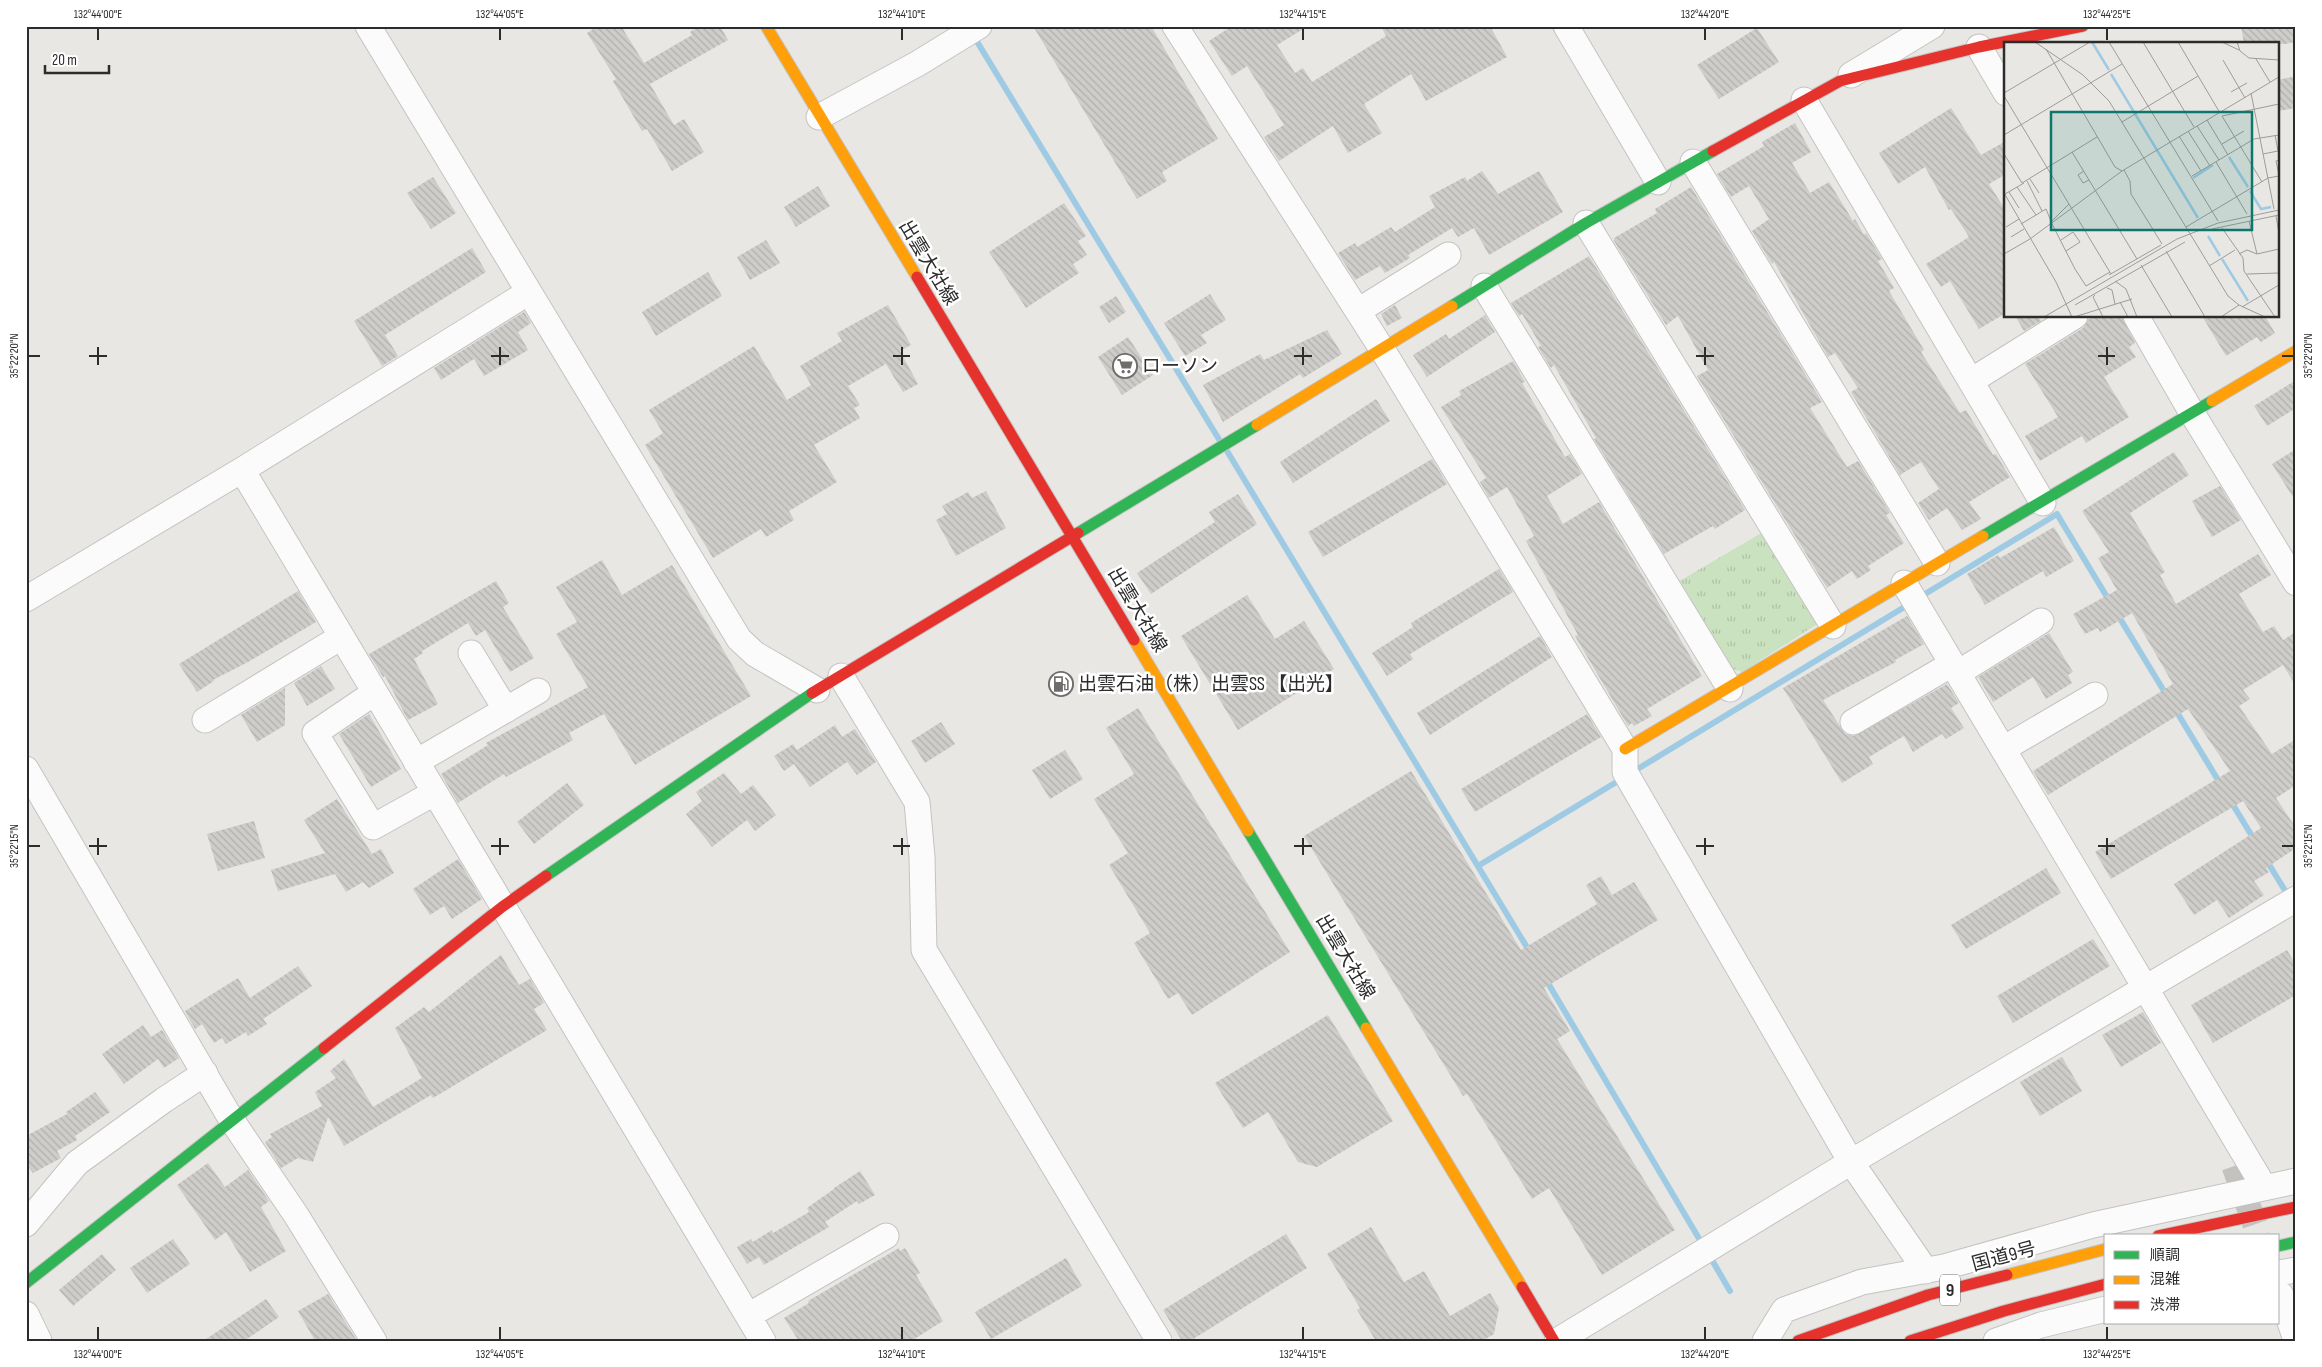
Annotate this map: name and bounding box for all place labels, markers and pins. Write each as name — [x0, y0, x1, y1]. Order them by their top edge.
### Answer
supermarket icon: ローソン — [1112, 353, 1138, 379]
place label: ローソン — [1142, 355, 1218, 378]
fuel station icon: 出雲石油（株）出雲SS 【出光】 — [1048, 671, 1074, 697]
place label: 出雲石油（株）出雲SS 【出光】 — [1078, 673, 1344, 696]

